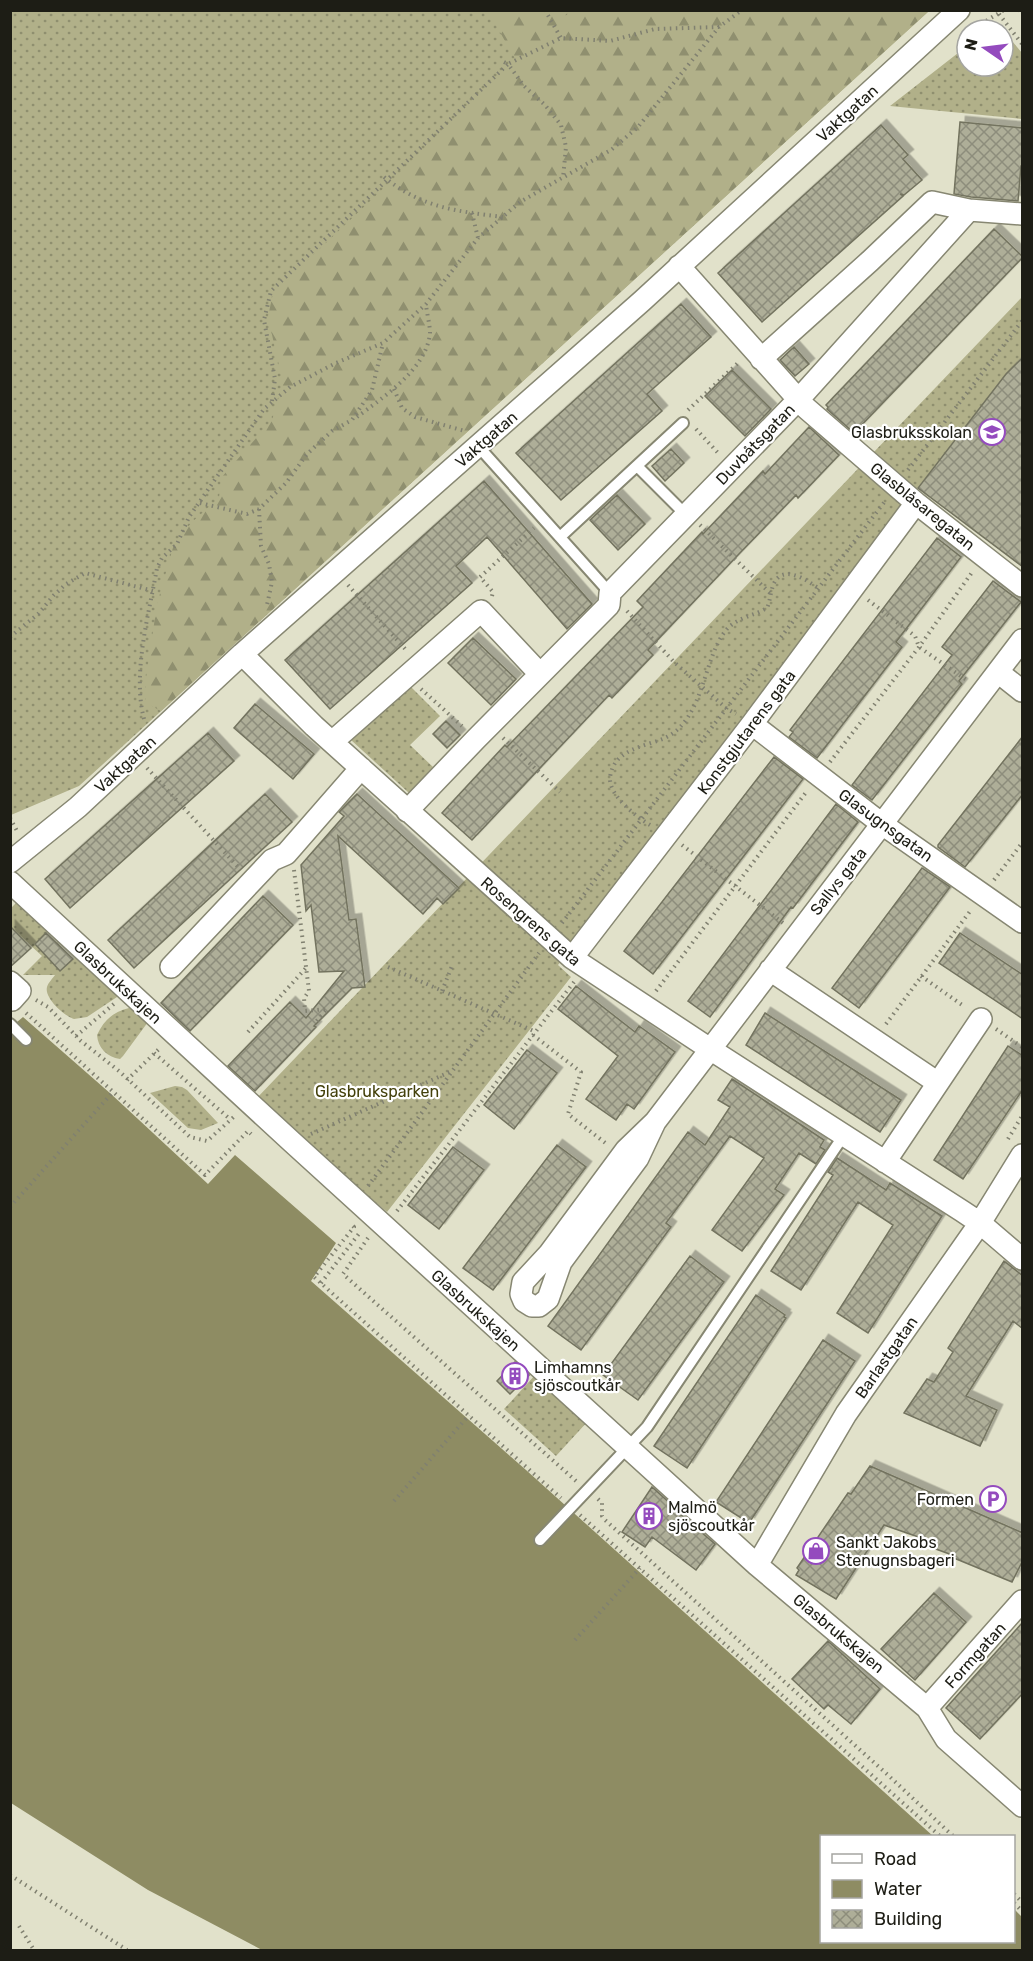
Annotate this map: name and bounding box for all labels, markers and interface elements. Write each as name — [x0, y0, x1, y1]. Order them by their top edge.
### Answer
north arrow — [955, 18, 1015, 78]
text: N — [960, 37, 982, 52]
street label: Vaktgatan — [813, 81, 882, 146]
street label: Duvbåtsgatan — [712, 400, 799, 489]
street label: Vaktgatan — [451, 407, 521, 471]
school or university icon: Glasbruksskolan — [977, 417, 1007, 447]
place label: Glasbruksskolan — [851, 423, 972, 442]
street label: Glasblåsaregatan — [867, 458, 979, 554]
street label: Konstgjutarens gata — [693, 666, 799, 798]
street label: Vaktgatan — [91, 732, 160, 797]
street label: Glasugnsgatan — [835, 785, 937, 866]
street label: Sallys gata — [806, 844, 871, 919]
street label: Rosengrens gata — [477, 873, 584, 970]
street label: Glasbrukskajen — [70, 937, 165, 1028]
park label: Glasbruksparken — [315, 1082, 439, 1101]
street label: Glasbrukskajen — [427, 1265, 524, 1355]
street label: Barlastgatan — [851, 1313, 922, 1402]
place label: Limhamns sjöscoutkår — [534, 1358, 620, 1395]
building icon: Limhamns sjöscoutkår — [500, 1361, 530, 1391]
parking icon: Formen — [978, 1484, 1008, 1514]
place label: Formen — [917, 1490, 974, 1509]
place label: Malmö sjöscoutkår — [668, 1498, 754, 1535]
building icon: Malmö sjöscoutkår — [634, 1501, 664, 1531]
place label: Sankt Jakobs Stenugnsbageri — [836, 1533, 955, 1570]
shop icon: Sankt Jakobs Stenugnsbageri — [801, 1536, 831, 1566]
street label: Glasbrukskajen — [789, 1590, 888, 1677]
street label: Formgatan — [941, 1619, 1010, 1692]
legend — [820, 1835, 1015, 1943]
text: Road — [874, 1848, 917, 1870]
text: Water — [874, 1878, 922, 1900]
text: Building — [874, 1908, 942, 1930]

